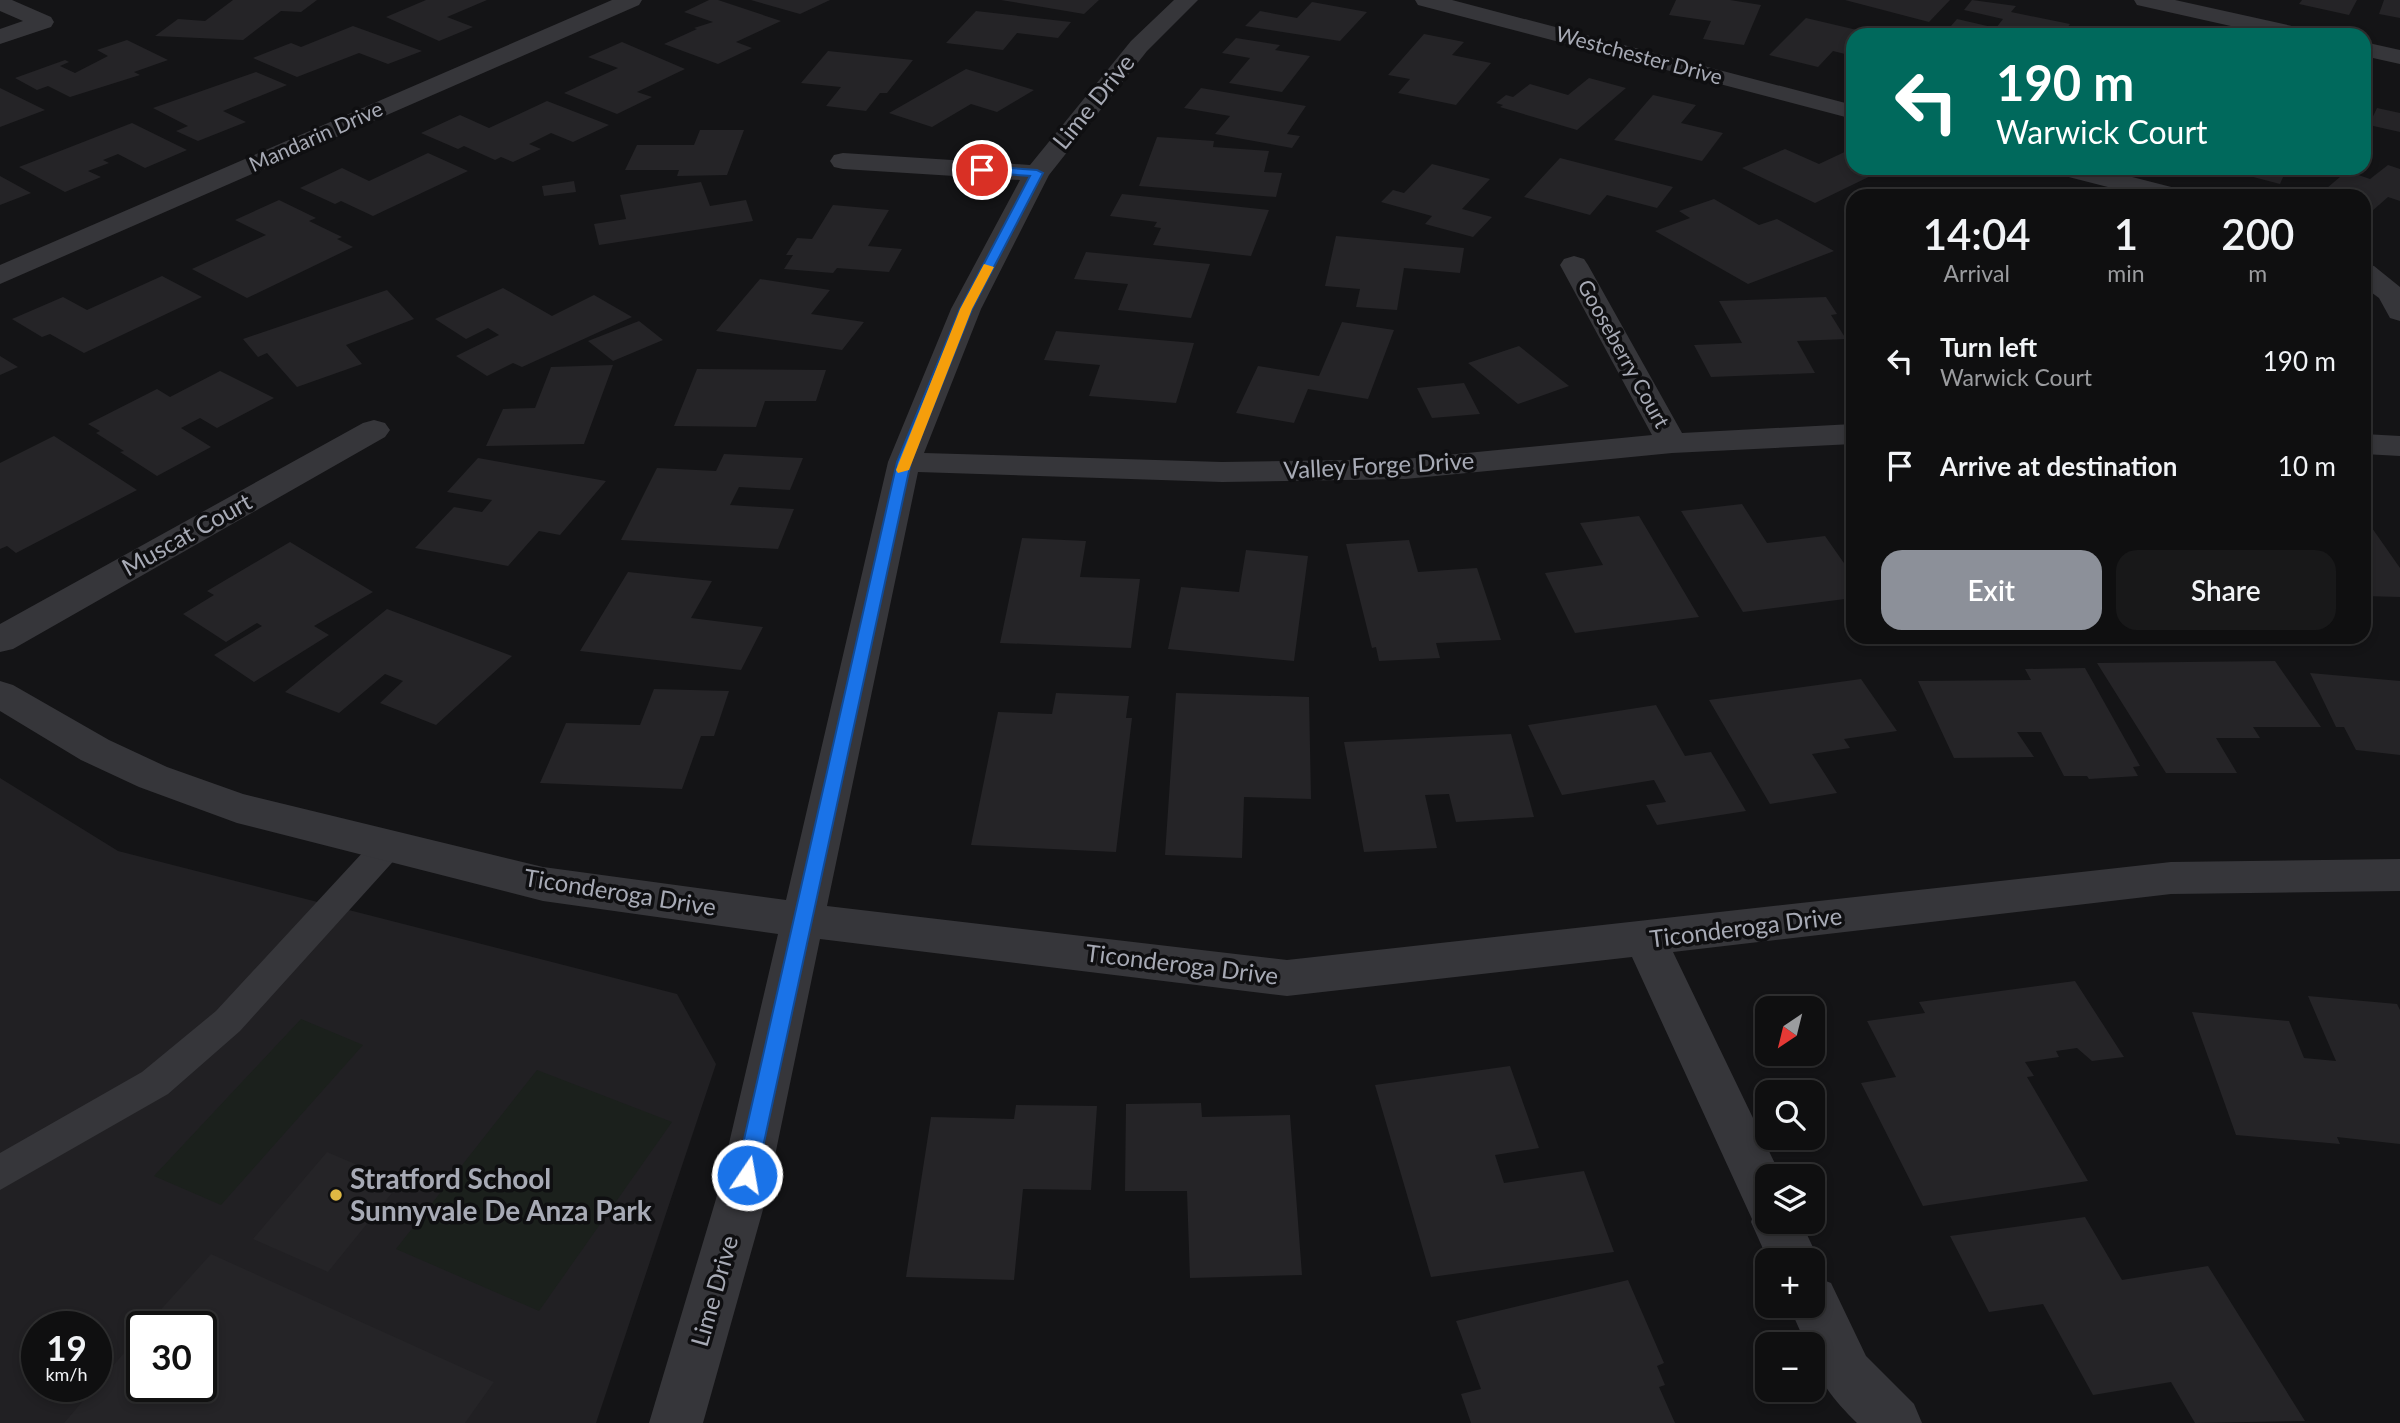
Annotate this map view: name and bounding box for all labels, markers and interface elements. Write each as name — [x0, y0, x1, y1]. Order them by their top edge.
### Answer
street label: Westchester Drive — [1553, 20, 1725, 89]
street label: Lime Drive — [1046, 48, 1140, 154]
text: 190 m — [1996, 53, 2134, 111]
icon: left — [1881, 56, 1972, 147]
street label: Mandarin Drive — [245, 95, 386, 176]
text: Warwick Court — [1996, 112, 2208, 151]
pin — [952, 140, 1012, 200]
icon: arrive — [963, 151, 1001, 189]
text: 14:04 — [1923, 209, 2031, 259]
text: 1 — [2114, 209, 2138, 259]
text: 200 — [2221, 209, 2294, 259]
text: Arrival — [1944, 259, 2010, 287]
text: min — [2107, 259, 2145, 287]
text: m — [2248, 259, 2267, 287]
street label: Gooseberry Court — [1573, 275, 1676, 432]
text: Turn left — [1940, 331, 2037, 363]
icon: left — [1881, 342, 1919, 380]
text: 190 m — [2263, 345, 2336, 377]
text: Warwick Court — [1940, 363, 2092, 391]
street label: Valley Forge Drive — [1283, 445, 1475, 484]
icon: arrive — [1881, 447, 1919, 485]
text: Arrive at destination — [1940, 450, 2177, 482]
text: 10 m — [2278, 450, 2336, 482]
street label: Muscat Court — [116, 486, 257, 581]
button: Exit — [1881, 550, 2102, 630]
button: Share — [2116, 550, 2336, 630]
street label: Ticonderoga Drive — [522, 862, 718, 921]
street label: Ticonderoga Drive — [1648, 900, 1844, 953]
street label: Ticonderoga Drive — [1084, 937, 1280, 990]
north arrow — [1755, 996, 1825, 1066]
map controls — [1755, 996, 1825, 1402]
button: search — [1755, 1080, 1825, 1150]
position arrow — [710, 1138, 784, 1212]
place label: Stratford School Sunnyvale De Anza Park — [350, 1161, 652, 1227]
button: layers — [1755, 1164, 1825, 1234]
marker: Stratford School Sunnyvale De Anza Park — [328, 1187, 344, 1203]
street label: Lime Drive — [684, 1232, 743, 1349]
button: + — [1755, 1248, 1825, 1318]
speed limit sign: 30 — [126, 1311, 217, 1402]
text: 19 — [46, 1326, 87, 1368]
button: − — [1755, 1332, 1825, 1402]
text: km/h — [45, 1363, 88, 1385]

